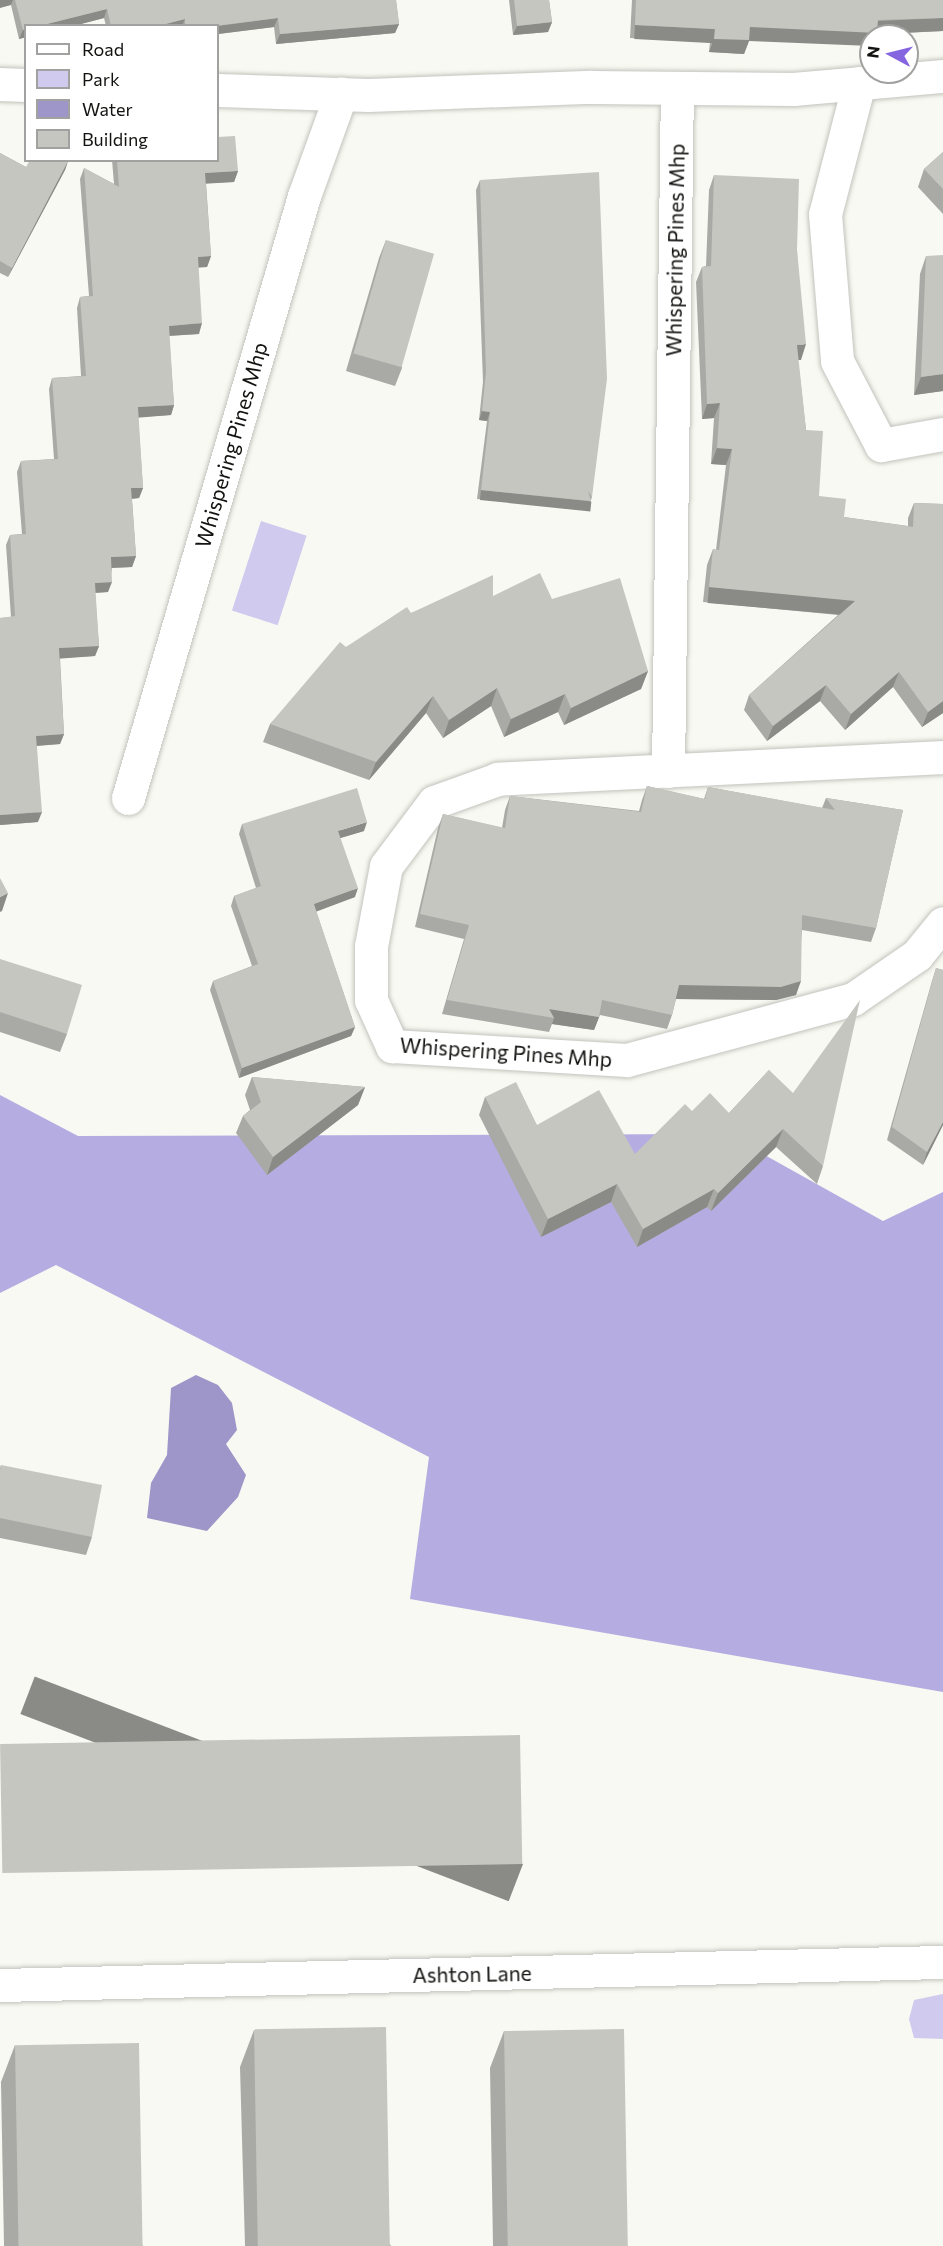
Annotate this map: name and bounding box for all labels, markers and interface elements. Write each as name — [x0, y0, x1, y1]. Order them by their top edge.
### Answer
legend — [24, 24, 219, 162]
north arrow — [859, 24, 919, 84]
text: Road — [82, 38, 124, 60]
text: N — [862, 45, 883, 59]
text: Park — [82, 68, 120, 90]
text: Water — [82, 98, 133, 120]
text: Building — [82, 128, 148, 150]
street label: Whispering Pines Mhp — [661, 143, 689, 357]
street label: Whispering Pines Mhp — [190, 339, 272, 551]
street label: Whispering Pines Mhp — [399, 1032, 613, 1072]
street label: Ashton Lane — [412, 1960, 532, 1988]

